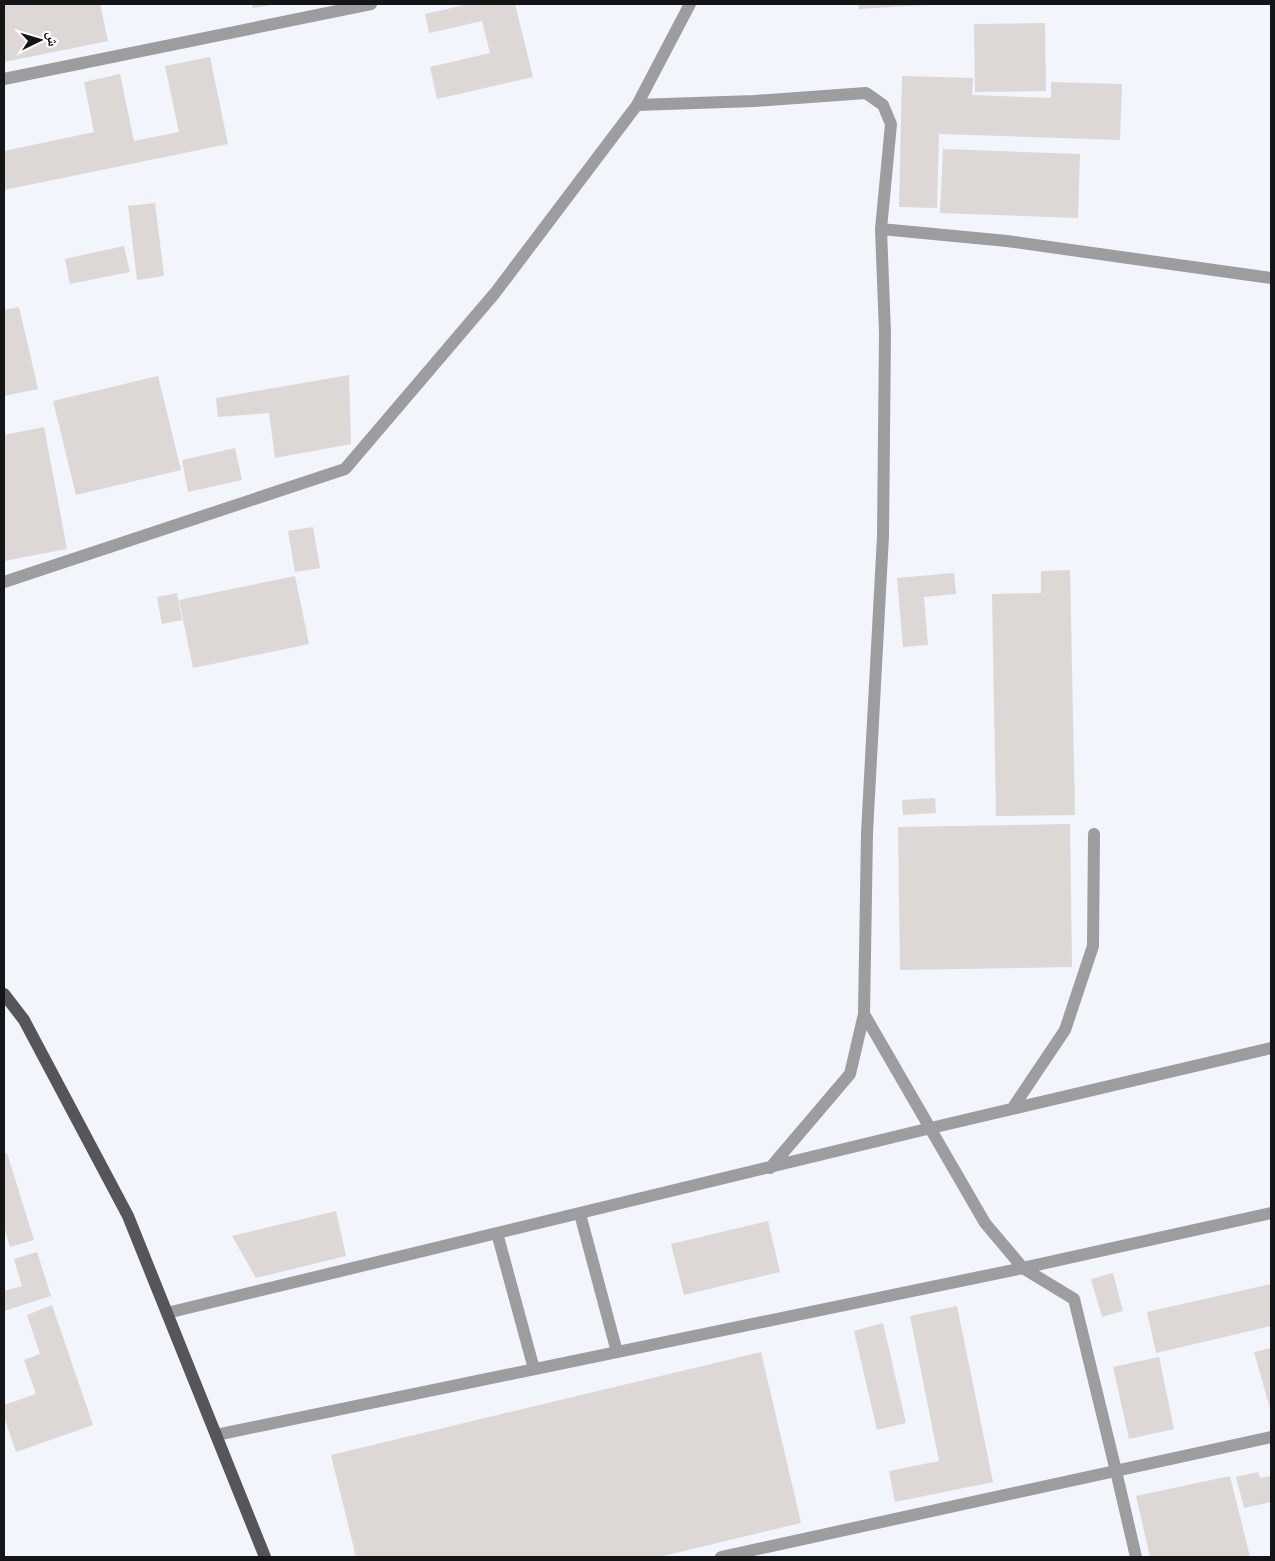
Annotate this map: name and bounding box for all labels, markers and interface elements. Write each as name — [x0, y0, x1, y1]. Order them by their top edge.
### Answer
north arrow — [15, 15, 65, 65]
text: ش — [43, 31, 63, 47]

